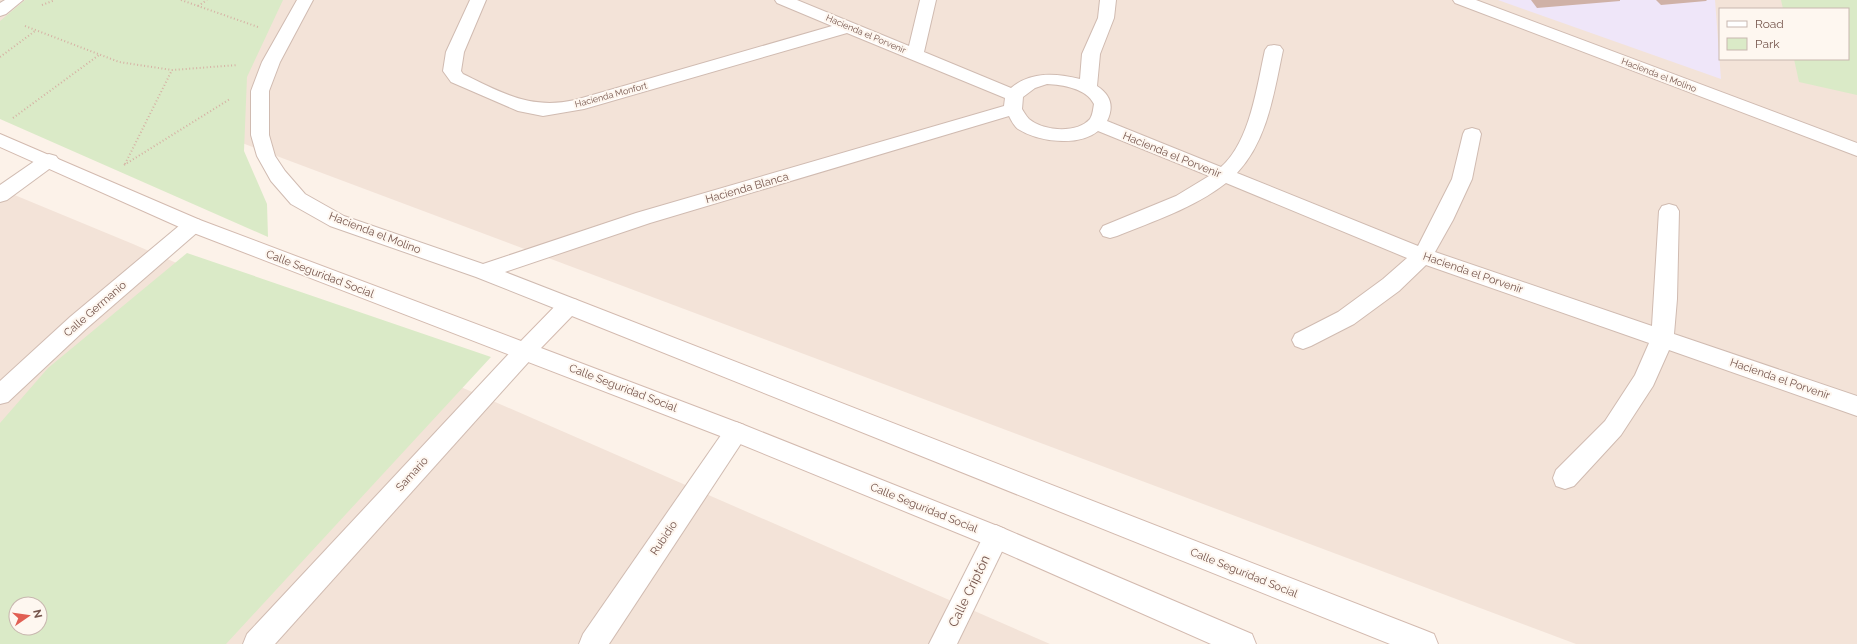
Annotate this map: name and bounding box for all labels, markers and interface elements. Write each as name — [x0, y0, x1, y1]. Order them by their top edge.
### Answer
legend — [1719, 8, 1849, 60]
street label: Hacienda el Porvenir — [825, 13, 908, 56]
text: Road — [1755, 17, 1784, 31]
text: Park — [1755, 37, 1780, 51]
street label: Hacienda el Molino — [1620, 56, 1698, 94]
street label: Hacienda Monfort — [574, 81, 648, 109]
street label: Hacienda el Porvenir — [1121, 129, 1223, 181]
street label: Hacienda Blanca — [704, 170, 790, 206]
street label: Hacienda el Molino — [327, 209, 423, 257]
street label: Calle Seguridad Social — [264, 247, 376, 301]
street label: Hacienda el Porvenir — [1421, 250, 1525, 296]
street label: Calle Germanio — [61, 278, 129, 340]
street label: Hacienda el Porvenir — [1728, 356, 1832, 402]
street label: Calle Seguridad Social — [567, 361, 679, 415]
street label: Samario — [393, 454, 431, 494]
street label: Calle Seguridad Social — [868, 480, 980, 536]
street label: Rubidio — [648, 518, 680, 558]
street label: Calle Seguridad Social — [1188, 545, 1300, 601]
street label: Calle Criptón — [945, 553, 993, 629]
north arrow — [8, 596, 48, 636]
text: N — [30, 608, 45, 619]

